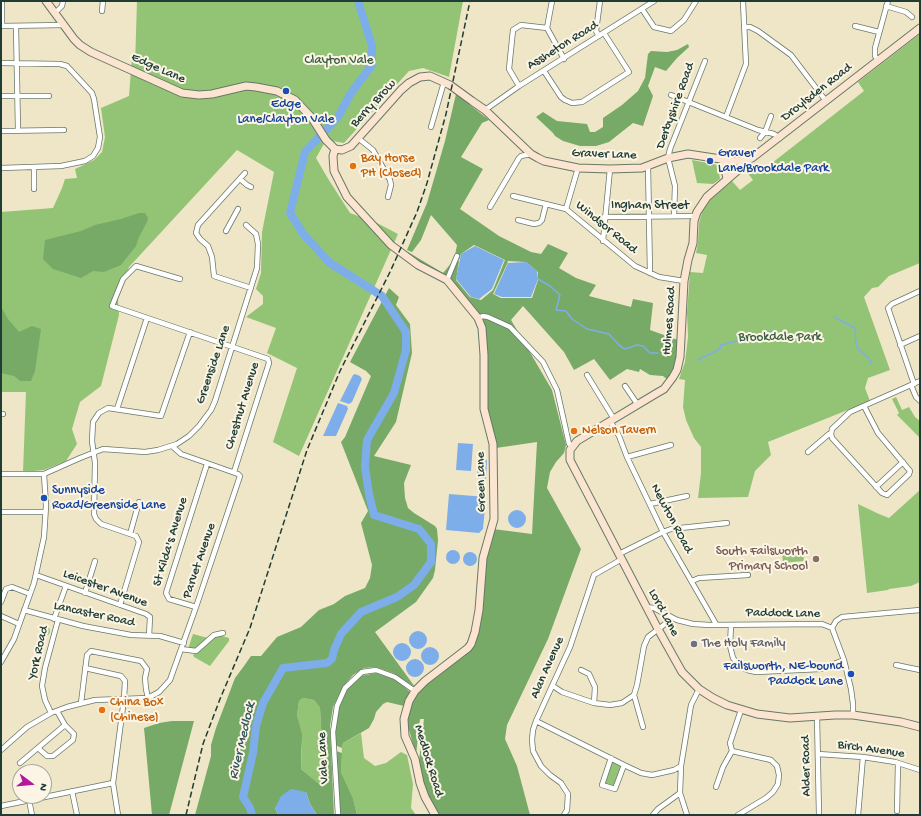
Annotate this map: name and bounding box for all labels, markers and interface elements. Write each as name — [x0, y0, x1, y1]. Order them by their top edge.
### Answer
street label: Assheton Road — [525, 18, 601, 74]
street label: Edge Lane — [128, 50, 188, 88]
park label: Clayton Vale — [305, 53, 373, 69]
street label: Droylsden Road — [778, 60, 856, 126]
street label: Derbyshire Road — [653, 61, 699, 151]
street label: Berry Brow — [348, 77, 400, 131]
marker: Edge Lane/Clayton Vale — [281, 86, 291, 96]
place label: Edge Lane/Clayton Vale — [238, 97, 334, 128]
street label: Graver Lane — [571, 146, 637, 164]
place label: Graver Lane/Brookdale Park — [718, 146, 829, 177]
place label: Bay Horse PH (Closed) — [361, 151, 422, 182]
marker: Graver Lane/Brookdale Park — [705, 156, 715, 166]
marker: Bay Horse PH (Closed) — [348, 161, 358, 171]
street label: Windsor Road — [572, 198, 640, 258]
street label: Ingham Street — [611, 198, 689, 214]
street label: Hulmes Road — [660, 286, 680, 356]
street label: Greenside Lane — [193, 324, 235, 406]
park label: Brookdale Park — [739, 330, 821, 346]
street label: Chestnut Avenue — [222, 360, 264, 452]
place label: Nelson Tavern — [582, 423, 656, 439]
marker: Nelson Tavern — [569, 426, 579, 436]
street label: Green Lane — [474, 452, 490, 512]
street label: Newton ROad — [646, 482, 696, 556]
place label: Sunnyside Road/Greenside Lane — [52, 483, 166, 514]
marker: Sunnyside Road/Greenside Lane — [39, 493, 49, 503]
street label: St Kilda's Avenue — [150, 496, 192, 588]
street label: Parvet Avenue — [180, 521, 220, 601]
place label: South Failsworth Primary School — [716, 544, 808, 575]
marker: South Failsworth Primary School — [811, 554, 821, 564]
street label: Leicester Avenue — [61, 566, 149, 612]
street label: Lord Lane — [644, 587, 682, 639]
street label: Lancaster Road — [52, 599, 136, 631]
street label: Paddock Lane — [746, 606, 820, 622]
street label: York Road — [25, 625, 53, 681]
street label: Alan Avenue — [527, 635, 569, 701]
place label: The Holy Family — [702, 636, 785, 652]
marker: The Holy Family — [689, 639, 699, 649]
place label: Failsworth, NE-bound Paddock Lane — [724, 659, 843, 690]
marker: Failsworth, NE-bound Paddock Lane — [846, 669, 856, 679]
place label: China Box (Chinese) — [110, 695, 164, 726]
water label: River Medlock — [226, 701, 260, 781]
marker: China Box (Chinese) — [97, 705, 107, 715]
street label: Medlock Road — [410, 723, 446, 799]
street label: Vale Lane — [315, 732, 333, 784]
street label: Alder Road — [799, 735, 815, 797]
street label: Birch Avenue — [836, 738, 906, 762]
north arrow — [12, 764, 52, 804]
text: N — [36, 782, 49, 792]

